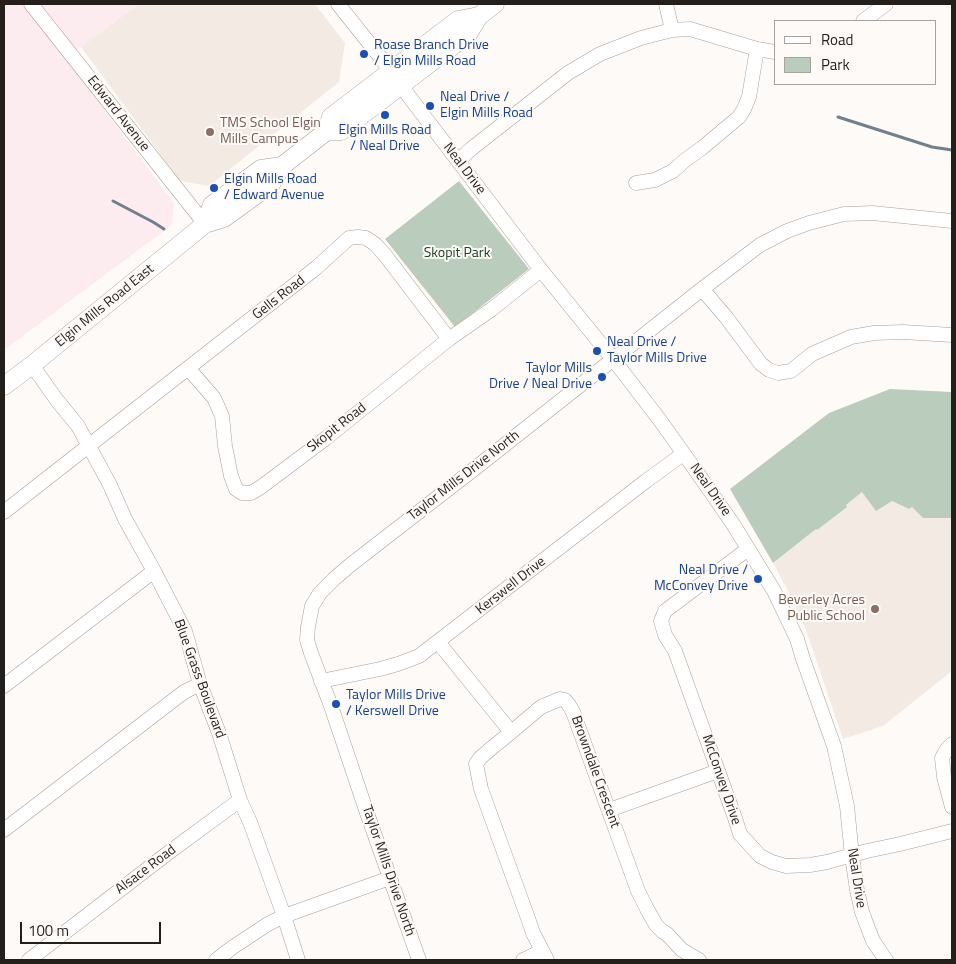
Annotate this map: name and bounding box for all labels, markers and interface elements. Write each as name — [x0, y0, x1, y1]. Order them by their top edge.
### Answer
legend — [774, 20, 936, 85]
text: Road — [821, 28, 853, 51]
place label: Roase Branch Drive / Elgin Mills Road — [374, 38, 489, 70]
marker: Roase Branch Drive / Elgin Mills Road — [358, 48, 370, 60]
text: Park — [821, 53, 850, 76]
street label: Edward Avenue — [83, 73, 153, 155]
place label: Neal Drive / Elgin Mills Road — [440, 90, 533, 122]
marker: Neal Drive / Elgin Mills Road — [424, 100, 436, 112]
marker: Elgin Mills Road / Neal Drive — [379, 109, 391, 121]
place label: TMS School Elgin Mills Campus — [220, 116, 321, 148]
place label: Elgin Mills Road / Neal Drive — [338, 123, 432, 156]
marker: TMS School Elgin Mills Campus — [204, 126, 216, 138]
street label: Neal Drive — [439, 140, 489, 198]
place label: Elgin Mills Road / Edward Avenue — [224, 172, 324, 204]
marker: Elgin Mills Road / Edward Avenue — [208, 182, 220, 194]
park label: Skopit Park — [424, 246, 490, 262]
street label: Elgin Mills Road East — [52, 261, 158, 351]
street label: Gells Road — [249, 272, 309, 324]
place label: Neal Drive / Taylor Mills Drive — [607, 335, 707, 368]
marker: Neal Drive / Taylor Mills Drive — [591, 345, 603, 357]
place label: Taylor Mills Drive / Neal Drive — [489, 361, 592, 394]
marker: Taylor Mills Drive / Neal Drive — [596, 371, 608, 383]
street label: Skopit Road — [304, 400, 370, 456]
street label: Taylor Mills Drive North — [405, 427, 523, 525]
street label: Neal Drive — [686, 460, 734, 520]
street label: Kerswell Drive — [473, 554, 549, 618]
place label: Neal Drive / McConvey Drive — [654, 563, 748, 596]
marker: Neal Drive / McConvey Drive — [752, 573, 764, 585]
place label: Beverley Acres Public School — [778, 593, 865, 626]
marker: Beverley Acres Public School — [869, 603, 881, 615]
street label: Blue Grass Boulevard — [170, 617, 228, 741]
place label: Taylor Mills Drive / Kerswell Drive — [346, 688, 446, 720]
marker: Taylor Mills Drive / Kerswell Drive — [330, 698, 342, 710]
street label: Browndale Crescent — [567, 714, 623, 830]
street label: McConvey Drive — [698, 733, 744, 827]
street label: Taylor Mills Drive North — [358, 803, 418, 939]
street label: Alsace Road — [112, 842, 180, 898]
street label: Neal Drive — [843, 847, 869, 909]
scale bar — [22, 912, 164, 944]
text: 100 m — [28, 919, 69, 942]

